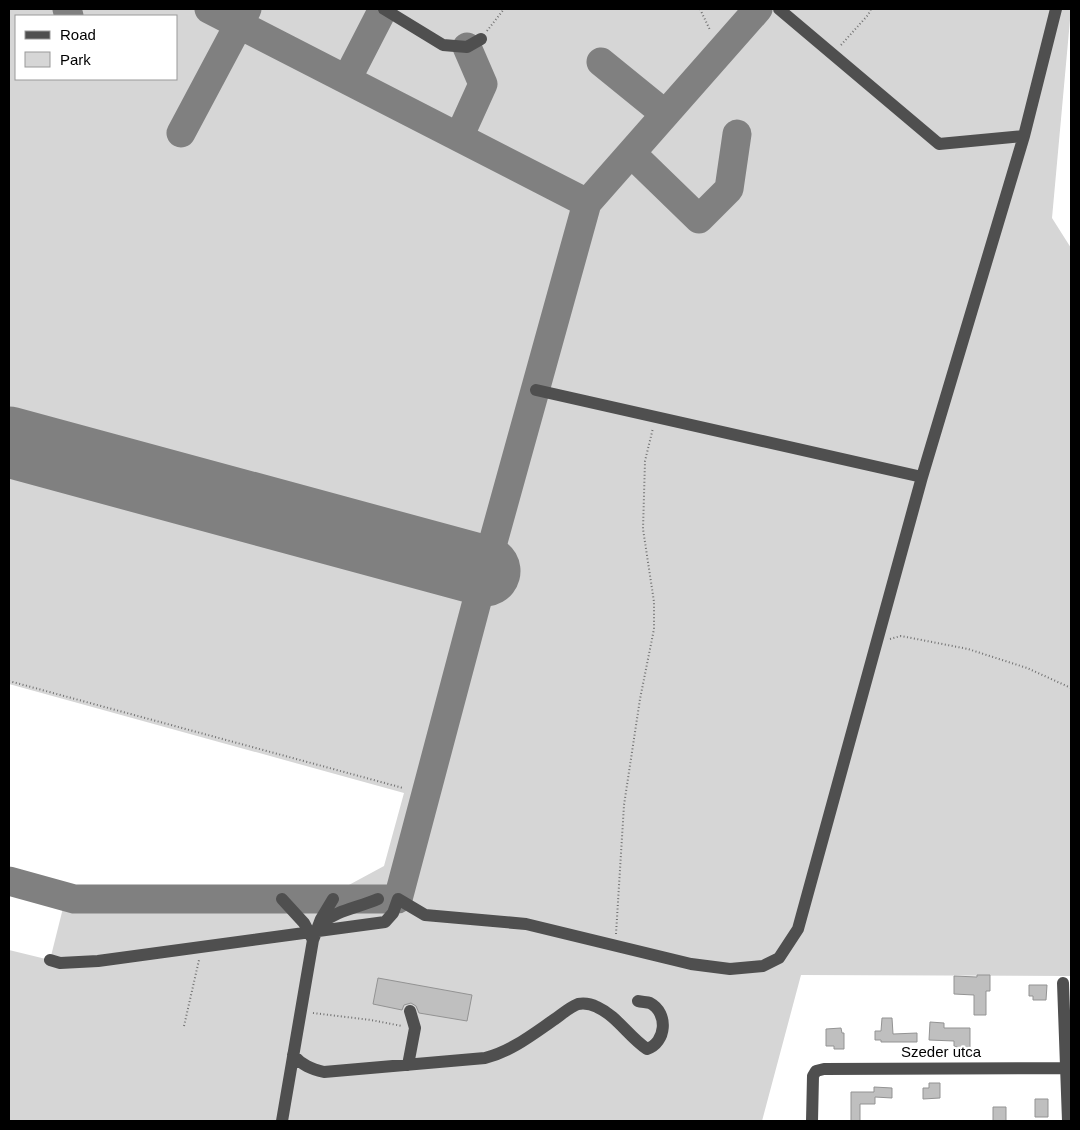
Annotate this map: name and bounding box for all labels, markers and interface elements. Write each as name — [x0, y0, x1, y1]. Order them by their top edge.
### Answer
legend — [15, 15, 178, 80]
text: Road — [60, 26, 96, 43]
text: Park — [60, 51, 91, 68]
street label: Szeder utca — [901, 1043, 982, 1060]

